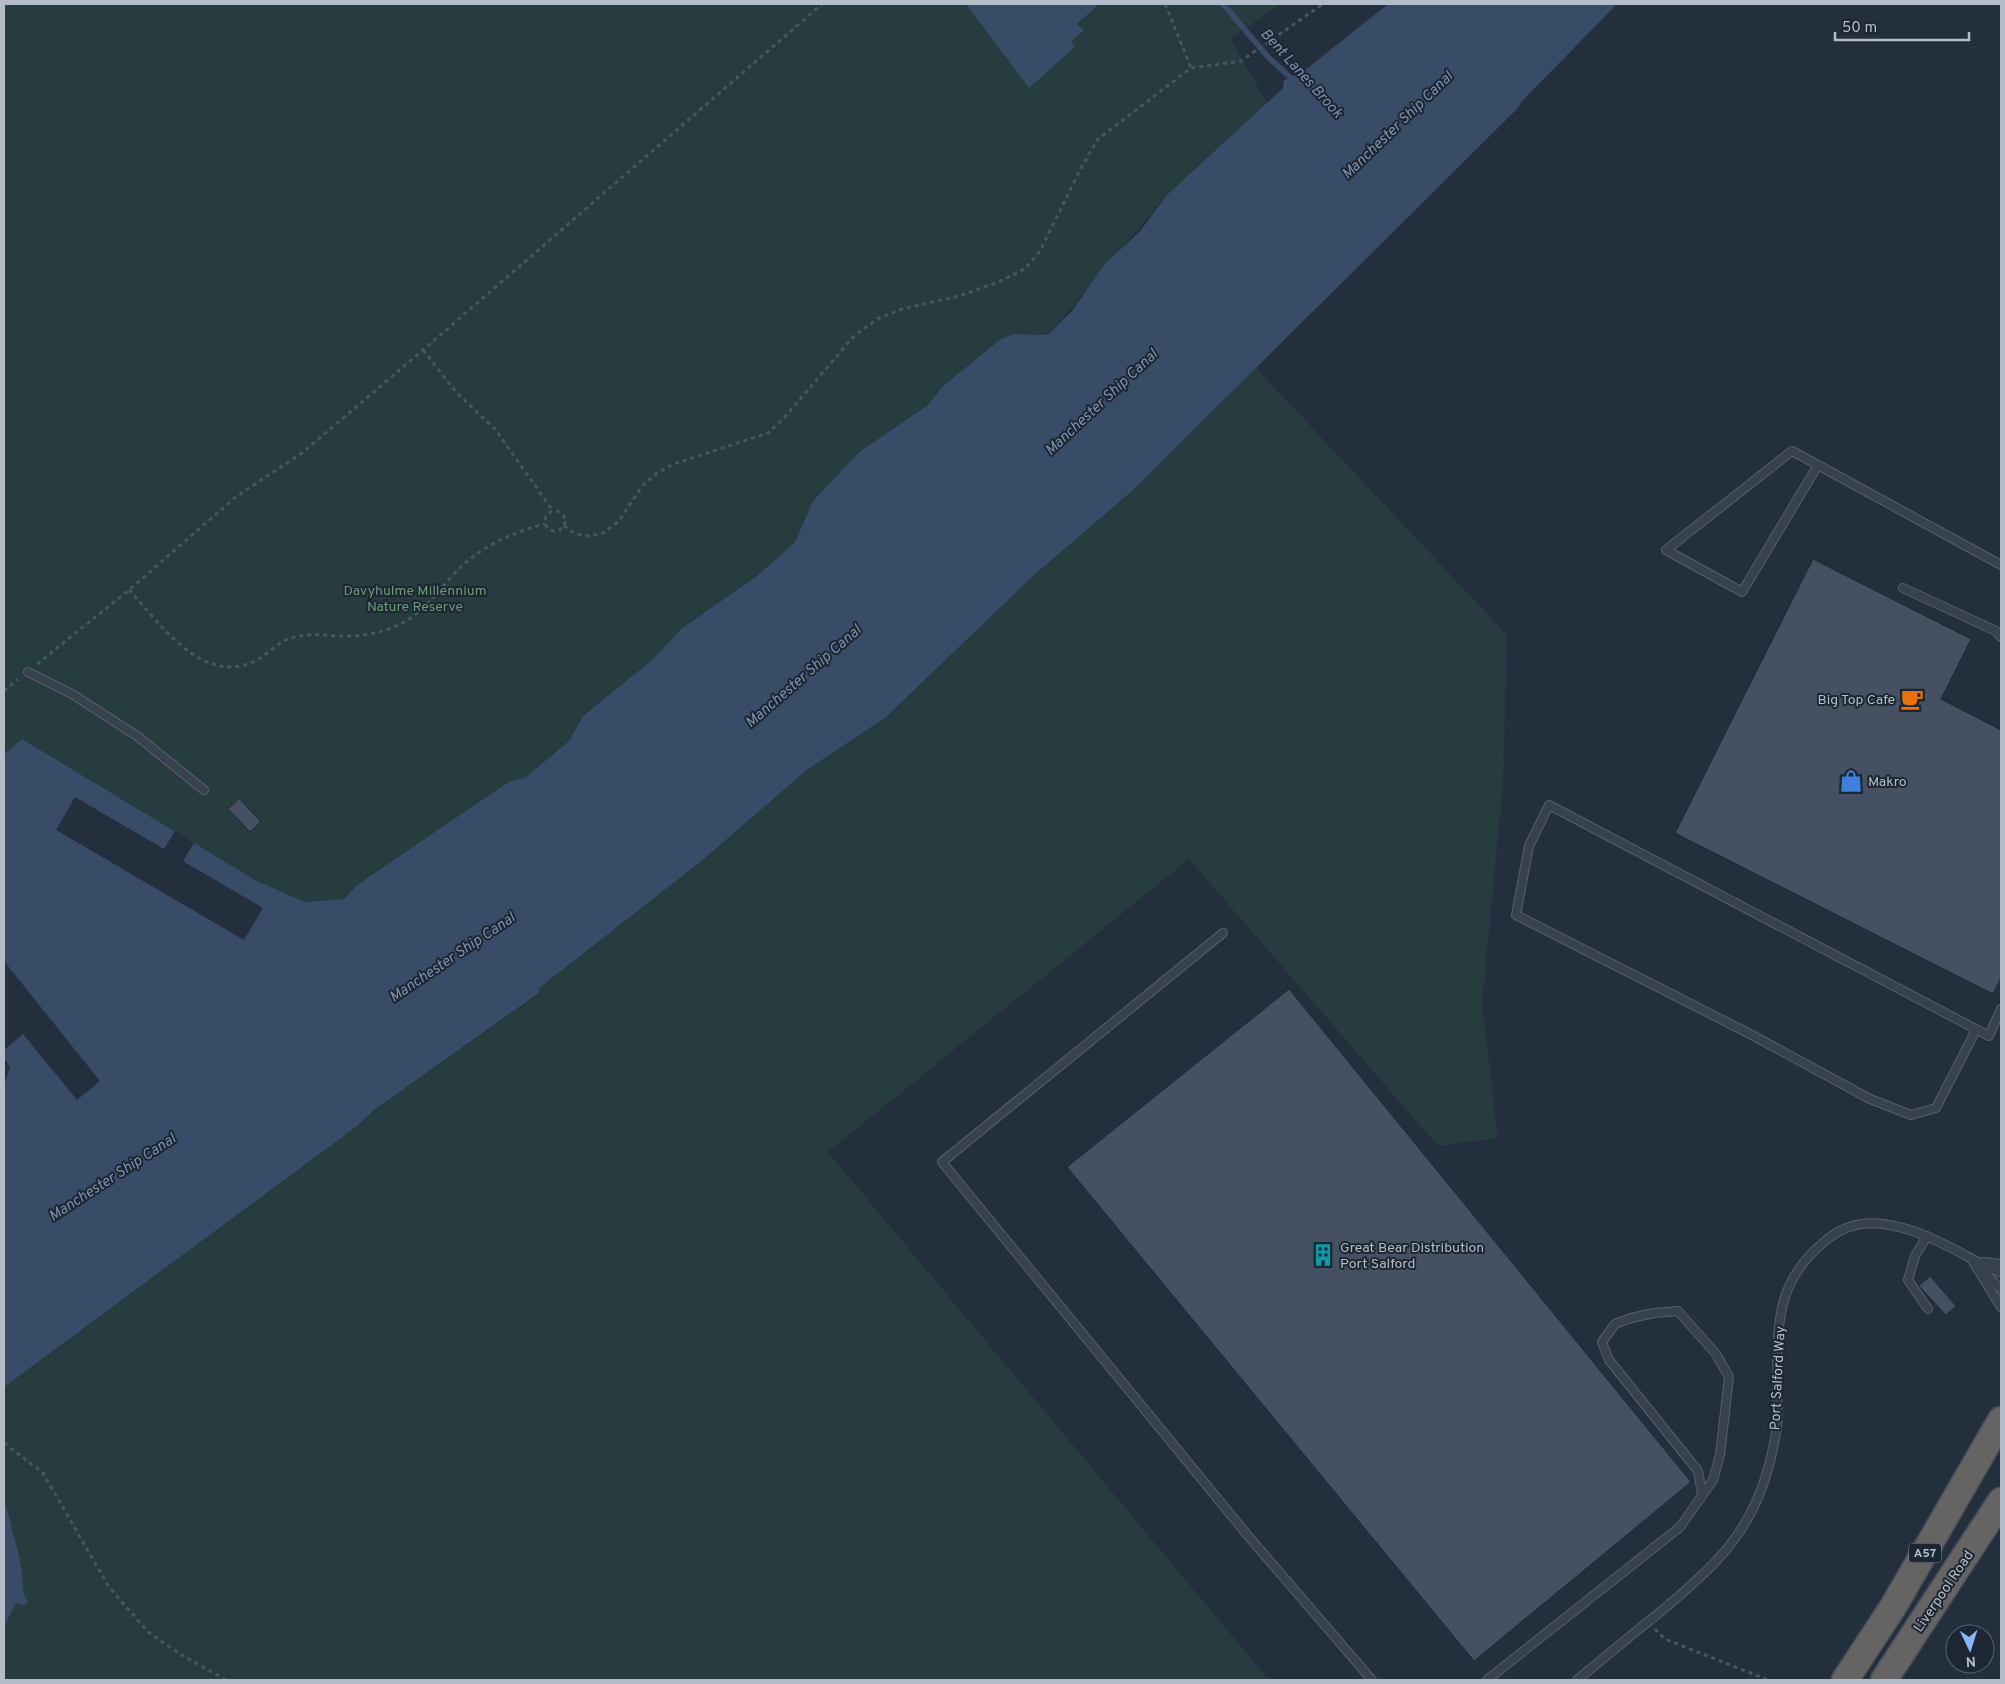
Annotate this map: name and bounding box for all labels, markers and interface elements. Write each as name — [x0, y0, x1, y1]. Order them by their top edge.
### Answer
scale bar — [1835, 10, 1969, 42]
text: 50 m — [1842, 19, 1877, 38]
water label: Bent Lanes Brook — [1256, 25, 1346, 123]
water label: Manchester Ship Canal — [1338, 67, 1459, 184]
water label: Manchester Ship Canal — [1042, 345, 1163, 460]
park label: Davyhulme Millennium Nature Reserve — [343, 583, 487, 616]
water label: Manchester Ship Canal — [742, 621, 867, 733]
cafe icon: Big Top Cafe — [1899, 686, 1925, 712]
place label: Big Top Cafe — [1818, 692, 1895, 709]
shop icon: Makro — [1838, 768, 1864, 794]
place label: Makro — [1868, 774, 1907, 791]
water label: Manchester Ship Canal — [386, 908, 520, 1007]
water label: Manchester Ship Canal — [46, 1129, 181, 1226]
place label: Great Bear Distribution Port Salford — [1340, 1240, 1484, 1273]
building icon: Great Bear Distribution Port Salford — [1310, 1242, 1336, 1268]
street label: Port Salford Way — [1767, 1325, 1790, 1431]
road number: A57 — [1909, 1544, 1941, 1562]
street label: Liverpool Road — [1911, 1548, 1978, 1636]
north arrow — [1945, 1624, 1995, 1674]
text: N — [1965, 1652, 1976, 1669]

